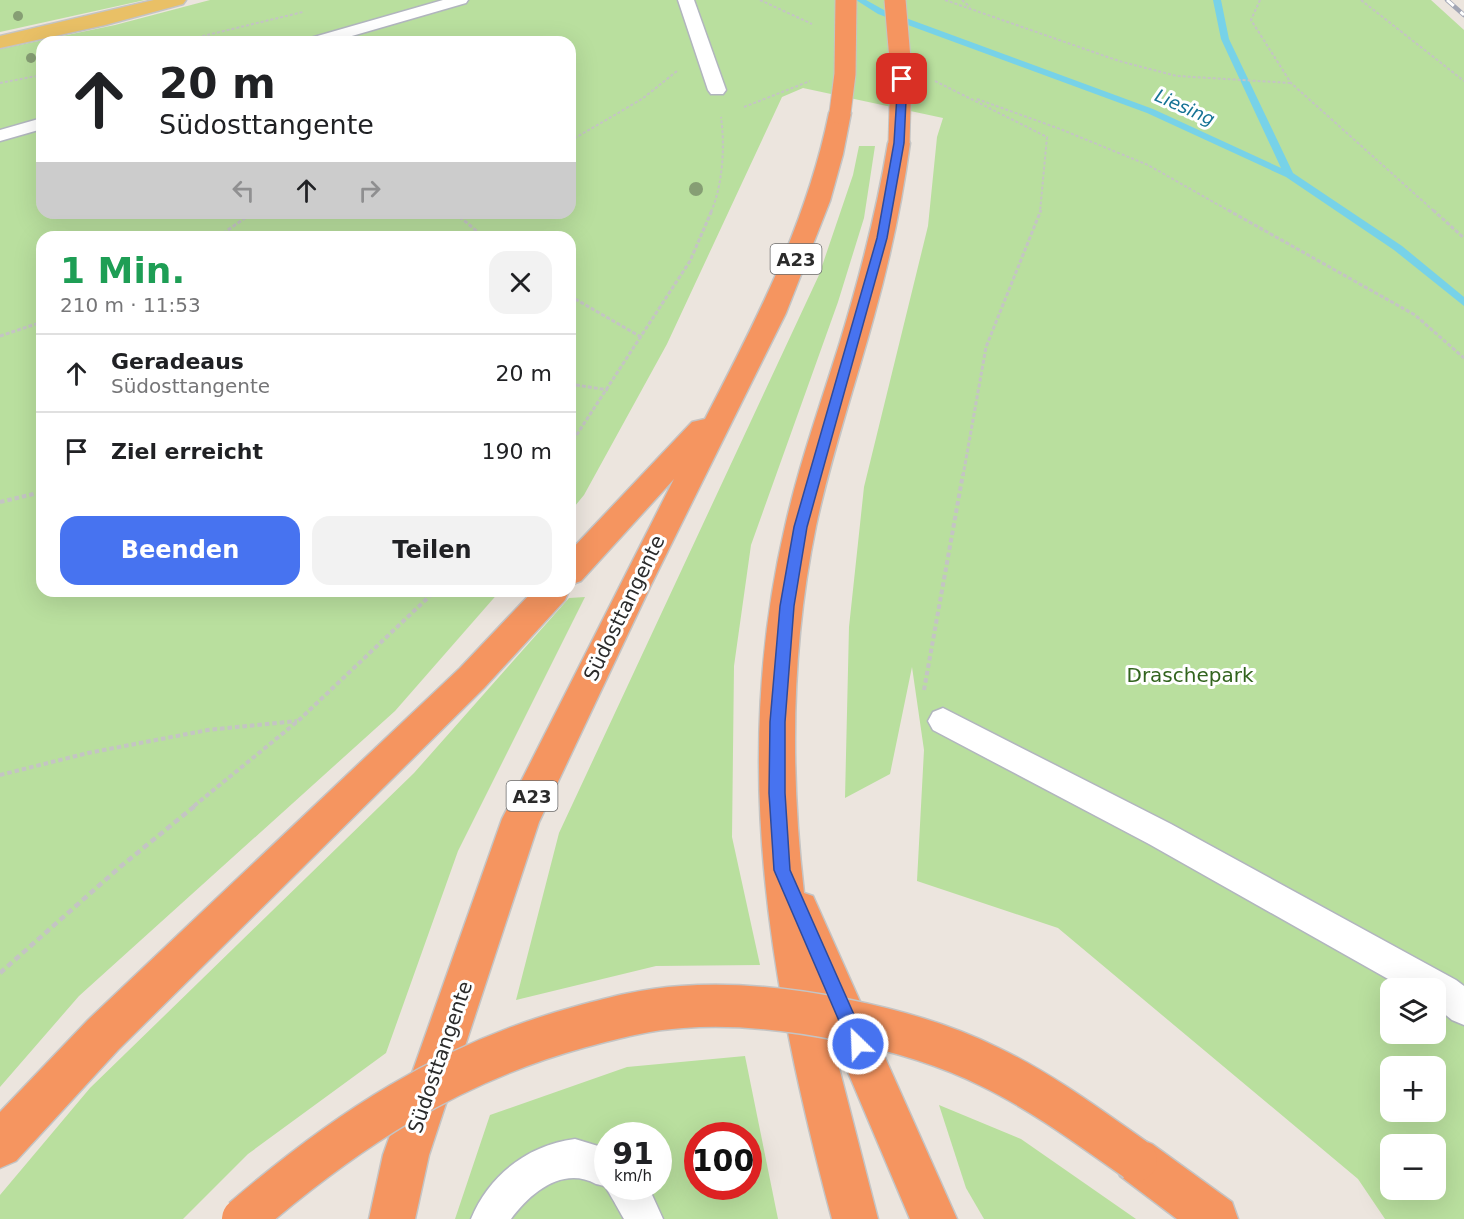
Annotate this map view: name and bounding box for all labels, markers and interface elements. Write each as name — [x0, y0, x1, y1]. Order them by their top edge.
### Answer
pin — [876, 53, 927, 104]
text: 20 m — [159, 59, 276, 108]
icon: ahead — [60, 60, 138, 138]
icon: arrive — [885, 62, 918, 95]
water label: Liesing — [1152, 85, 1218, 129]
text: Südosttangente — [159, 109, 374, 140]
icon: left — [227, 174, 260, 207]
icon: ahead — [290, 174, 323, 207]
icon: right — [353, 174, 386, 207]
road number: A23 — [770, 244, 822, 274]
text: 1 Min. — [60, 250, 185, 291]
button: close — [489, 251, 552, 314]
text: 210 m · 11:53 — [60, 293, 201, 317]
text: Geradeaus — [111, 349, 244, 374]
icon: ahead — [60, 357, 93, 390]
text: 20 m — [496, 361, 552, 386]
text: Südosttangente — [111, 374, 270, 398]
icon: arrive — [60, 435, 93, 468]
text: Ziel erreicht — [111, 439, 263, 464]
text: 190 m — [482, 439, 552, 464]
button: Beenden — [60, 516, 300, 585]
button: Teilen — [312, 516, 552, 585]
street label: Südosttangente — [578, 531, 670, 685]
park label: Draschepark — [1126, 663, 1254, 687]
road number: A23 — [506, 781, 558, 811]
street label: Südosttangente — [403, 978, 477, 1136]
map controls — [1380, 978, 1446, 1200]
button: layers — [1380, 978, 1446, 1044]
position arrow — [826, 1012, 890, 1076]
button: + — [1380, 1056, 1446, 1122]
speed limit sign: 100 — [684, 1122, 762, 1200]
button: − — [1380, 1134, 1446, 1200]
text: 91 — [612, 1136, 654, 1171]
text: km/h — [614, 1167, 652, 1185]

